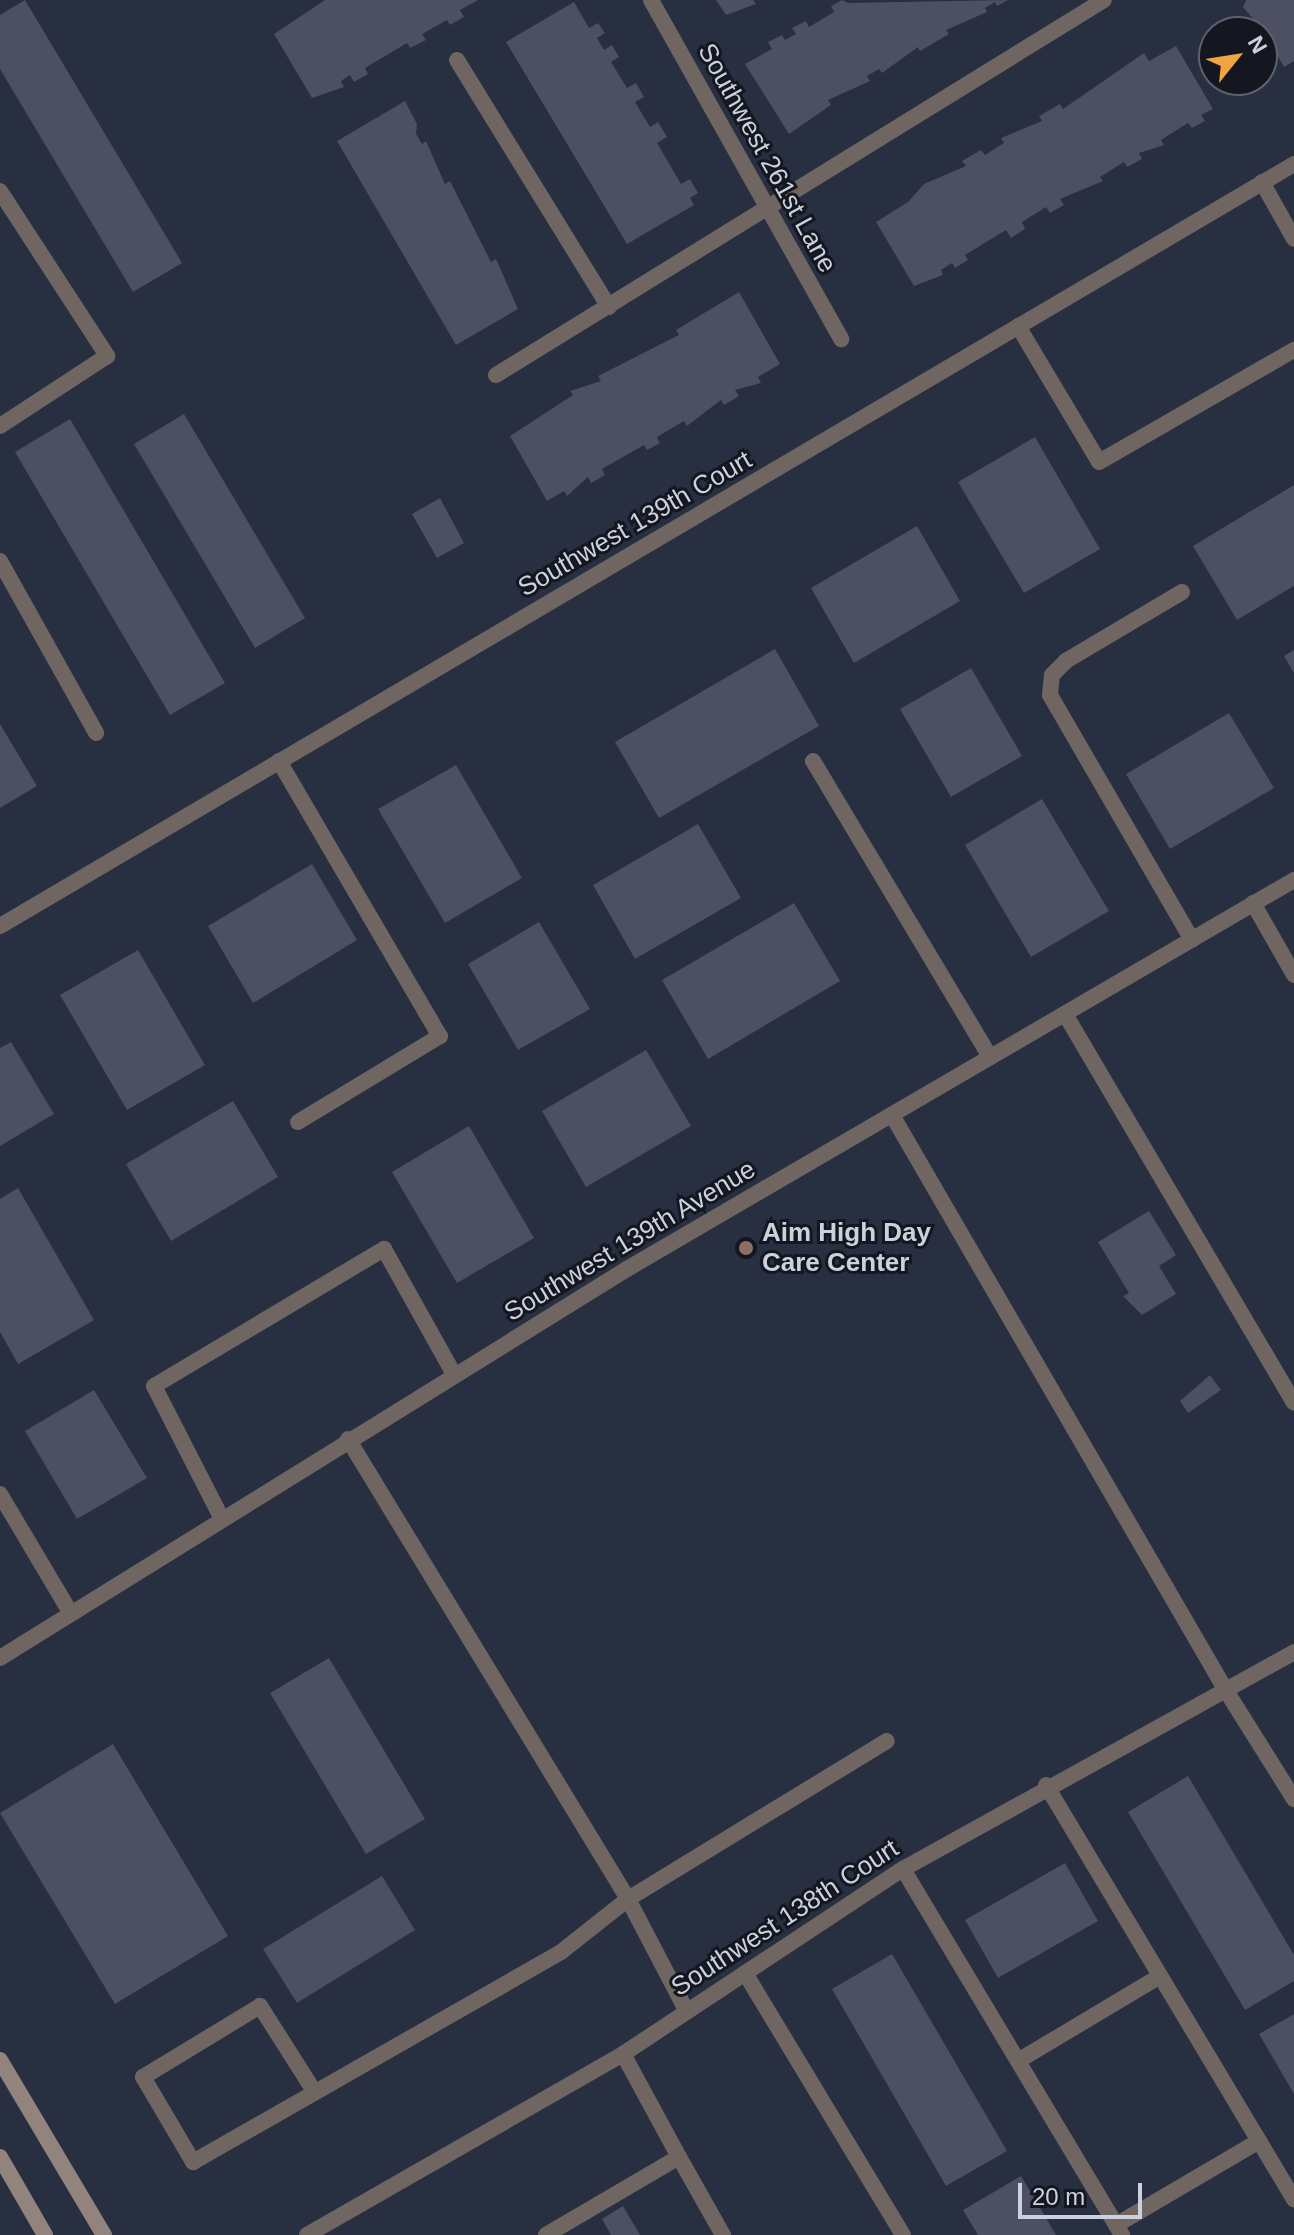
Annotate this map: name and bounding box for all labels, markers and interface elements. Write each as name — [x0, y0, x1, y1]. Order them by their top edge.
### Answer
north arrow — [1198, 16, 1278, 96]
text: N — [1243, 32, 1272, 58]
street label: Southwest 261st Lane — [691, 38, 843, 278]
street label: Southwest 139th Court — [513, 444, 757, 604]
street label: Southwest 139th Avenue — [498, 1153, 762, 1329]
place label: Aim High Day Care Center — [762, 1217, 931, 1278]
marker: Aim High Day Care Center — [737, 1239, 755, 1257]
street label: Southwest 138th Court — [666, 1833, 904, 2003]
scale bar — [1022, 2167, 1146, 2217]
text: 20 m — [1032, 2183, 1085, 2210]

